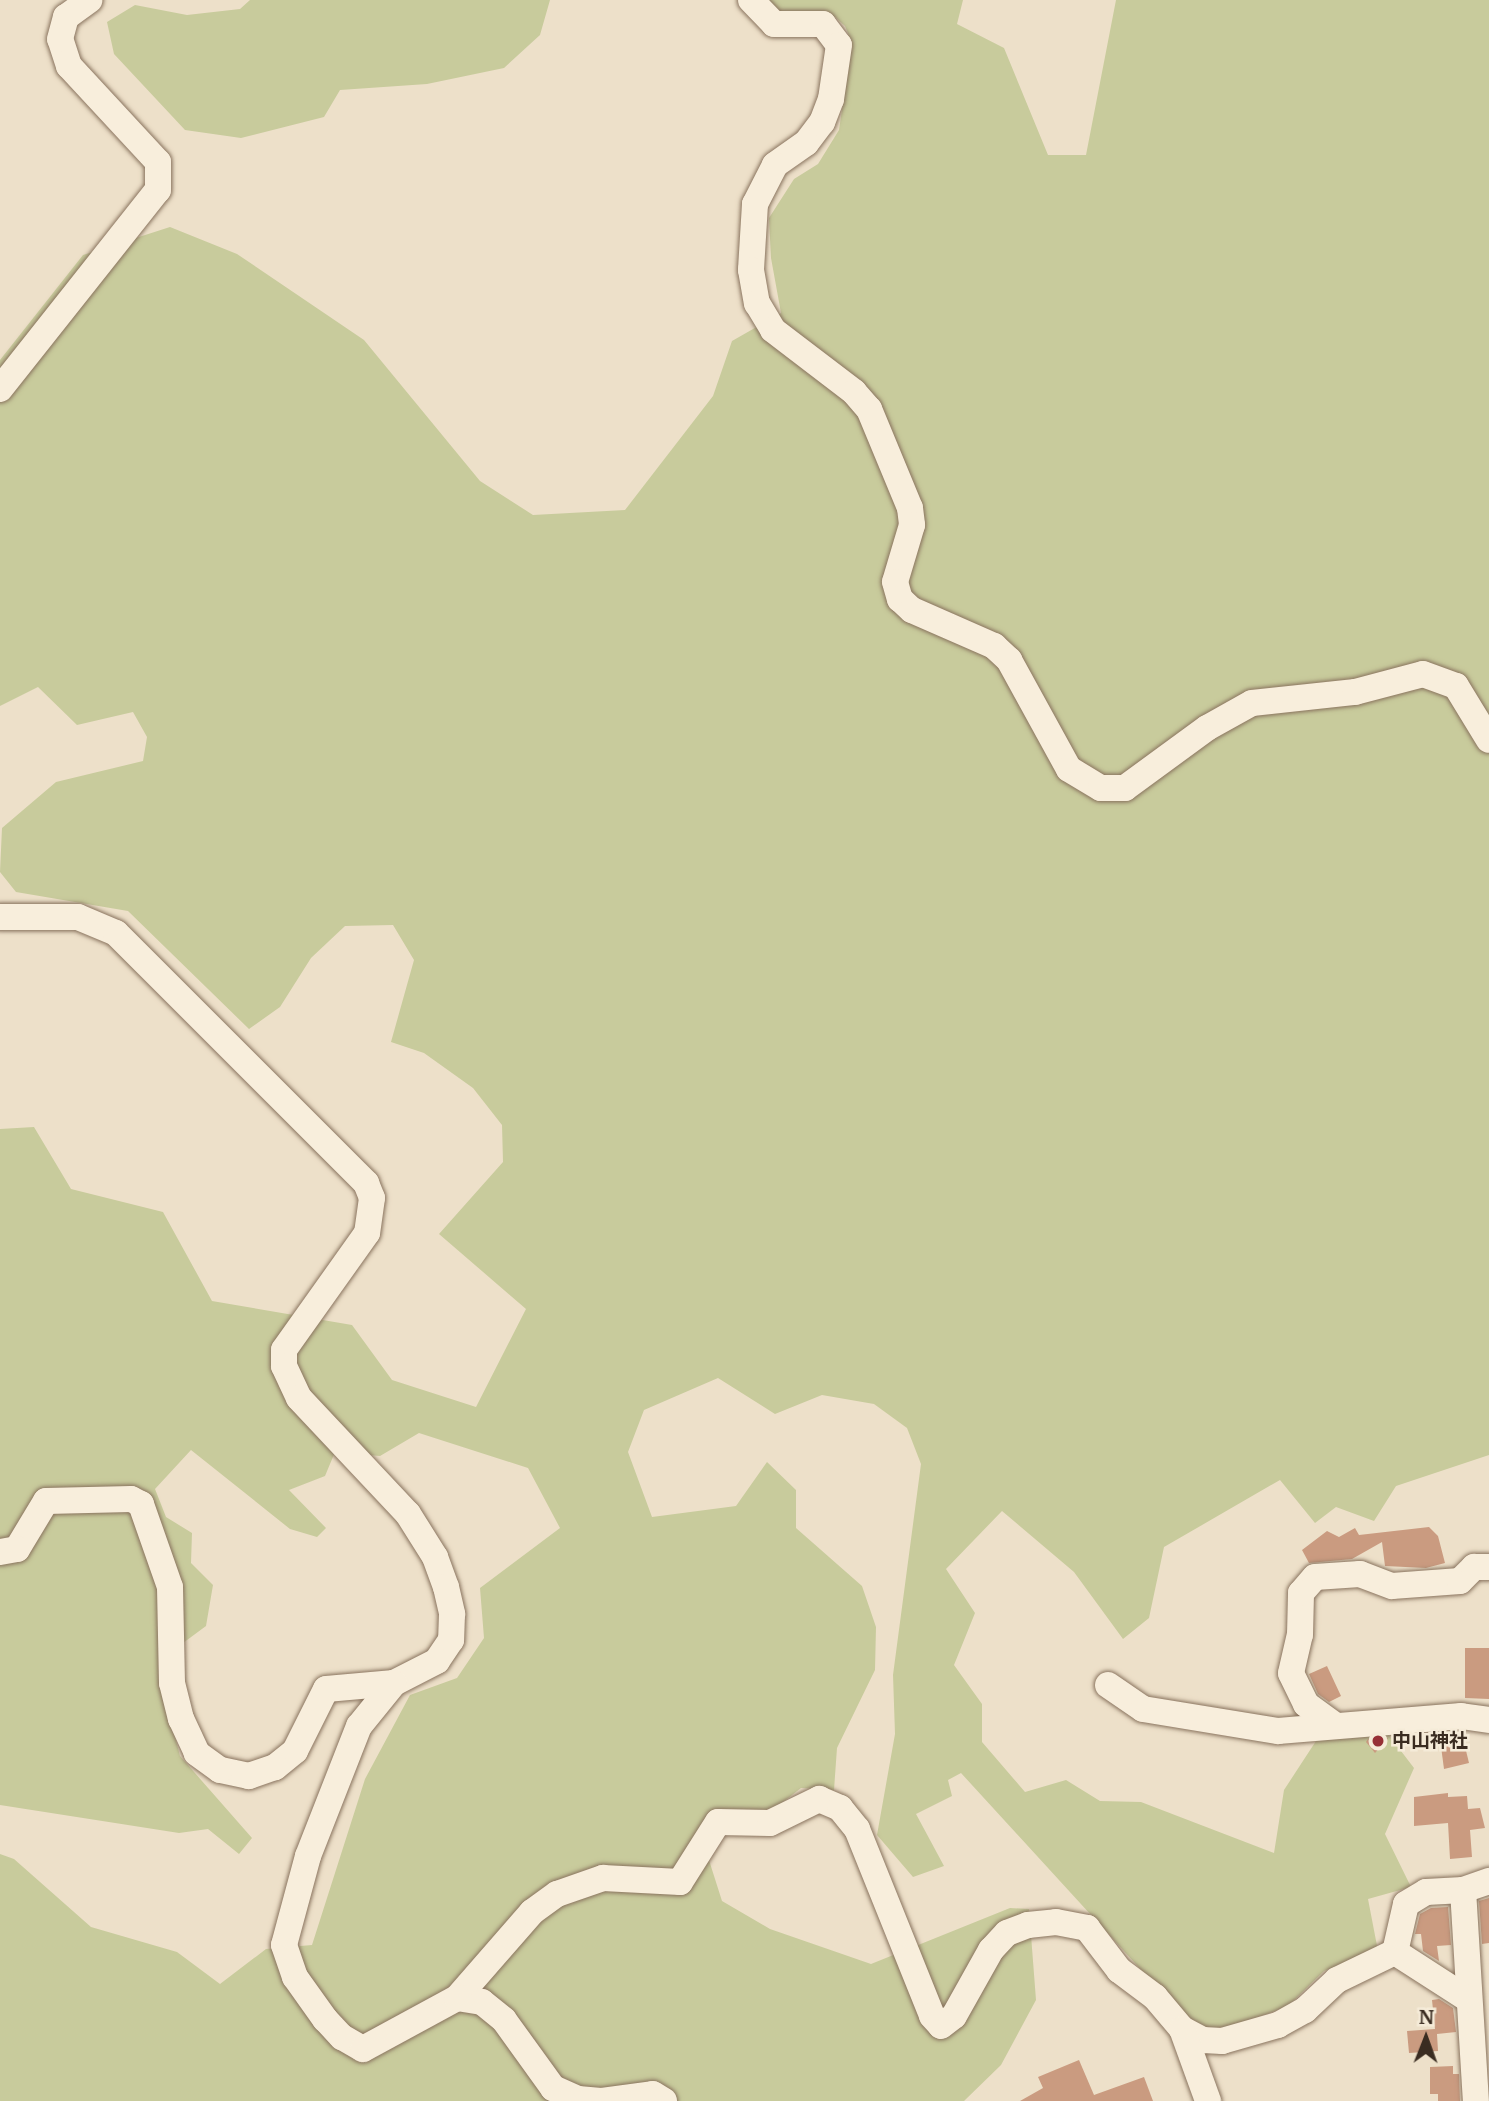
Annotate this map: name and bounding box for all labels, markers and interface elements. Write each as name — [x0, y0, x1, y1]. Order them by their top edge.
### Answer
place label: 中山神社 — [1392, 1730, 1468, 1752]
marker: 中山神社 — [1370, 1733, 1386, 1749]
north arrow — [1391, 2003, 1461, 2073]
text: N — [1419, 2005, 1434, 2029]

